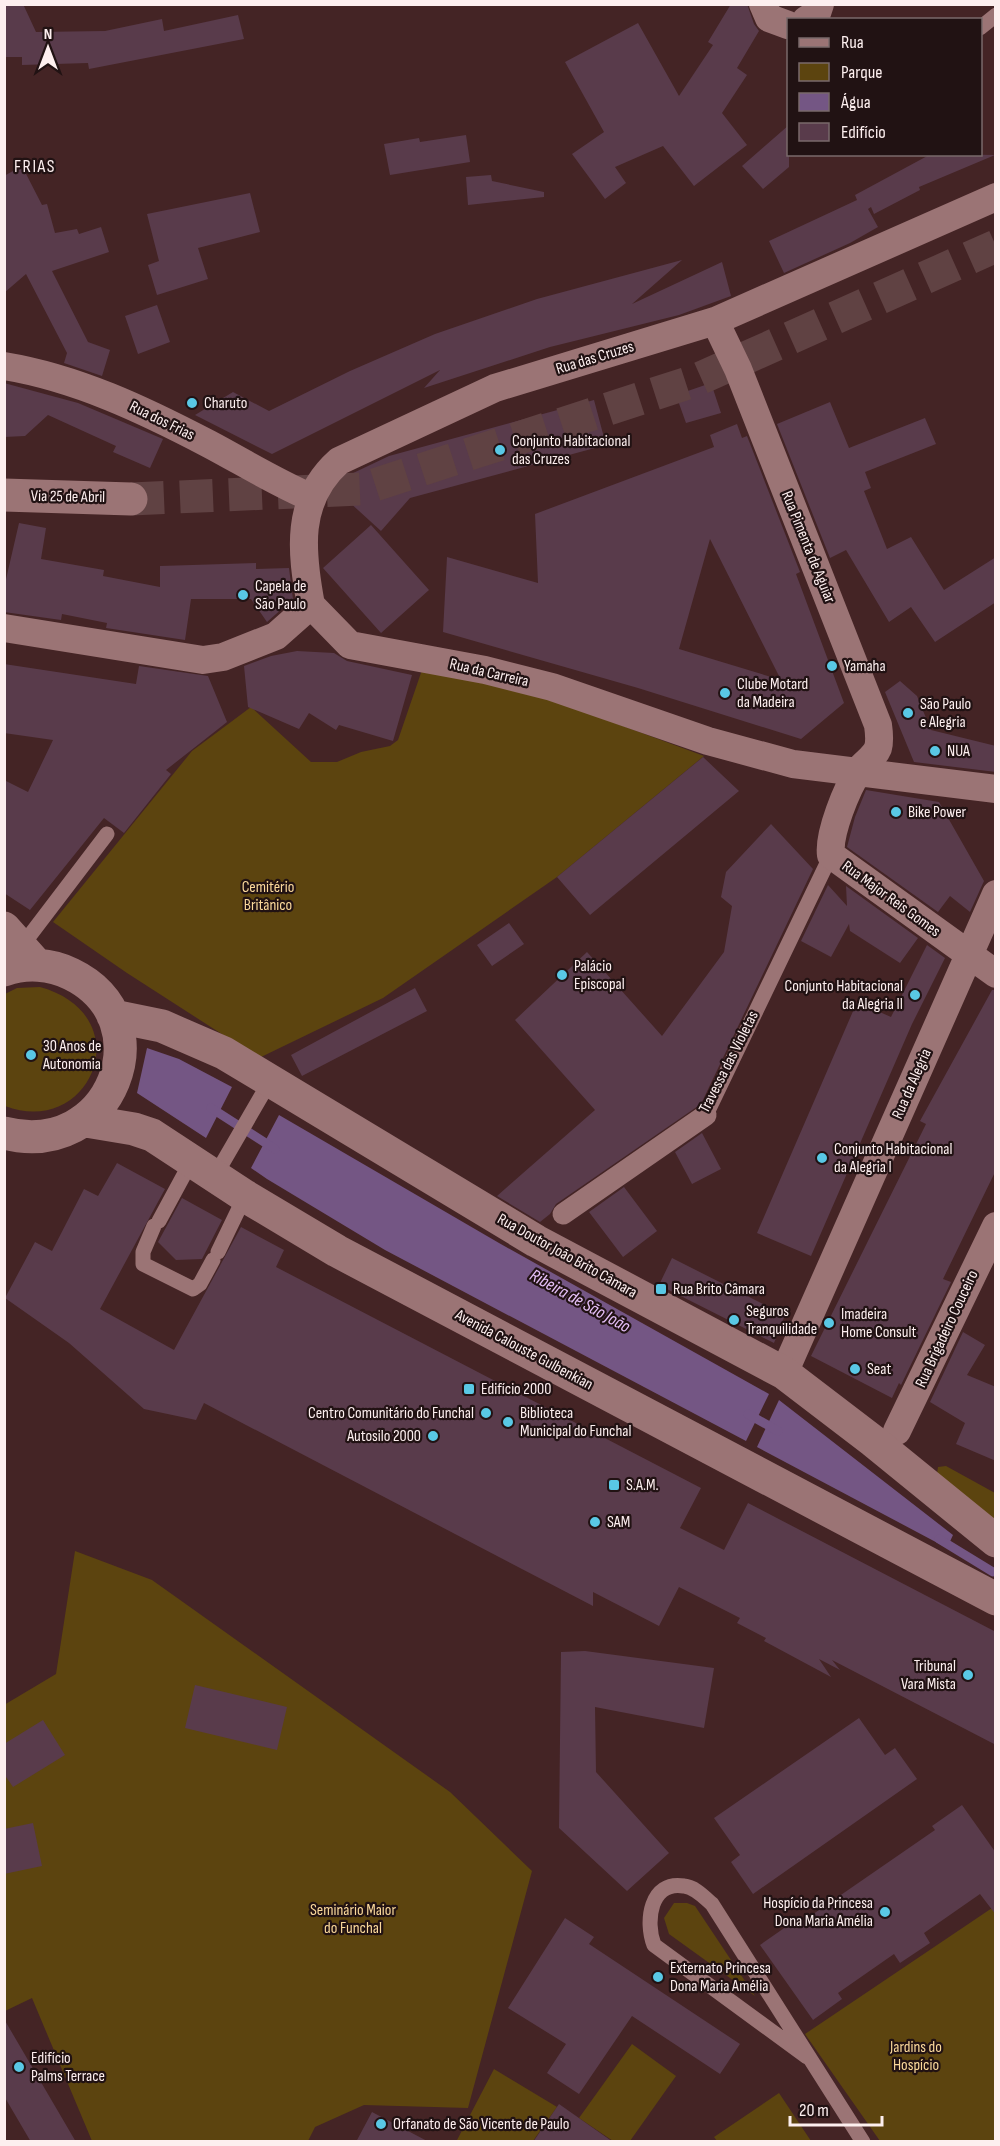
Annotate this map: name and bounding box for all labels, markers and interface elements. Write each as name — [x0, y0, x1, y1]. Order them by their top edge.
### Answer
north arrow — [18, 18, 78, 78]
legend — [787, 18, 982, 156]
text: N — [44, 25, 52, 44]
text: Rua — [841, 32, 864, 53]
text: Parque — [841, 62, 882, 83]
text: Água — [840, 92, 871, 113]
text: Edifício — [841, 122, 886, 143]
district label: FRIAS — [14, 156, 56, 177]
street label: Rua das Cruzes — [554, 337, 637, 379]
place label: Charuto — [204, 394, 247, 413]
marker: Charuto — [185, 396, 199, 410]
street label: Rua dos Frias — [126, 397, 198, 445]
place label: Conjunto Habitacional das Cruzes — [512, 432, 630, 469]
marker: Conjunto Habitacional das Cruzes — [493, 443, 507, 457]
street label: Via 25 de Abril — [31, 487, 105, 507]
street label: Rua Pimenta de Aguiar — [777, 488, 839, 606]
place label: Capela de São Paulo — [255, 577, 307, 614]
marker: Capela de São Paulo — [236, 588, 250, 602]
street label: Rua da Carreira — [448, 655, 530, 691]
place label: Yamaha — [844, 657, 886, 676]
marker: Yamaha — [825, 659, 839, 673]
place label: Clube Motard da Madeira — [737, 675, 808, 712]
marker: Clube Motard da Madeira — [718, 686, 732, 700]
place label: São Paulo e Alegria — [920, 695, 971, 732]
marker: São Paulo e Alegria — [901, 706, 915, 720]
place label: NUA — [947, 742, 970, 761]
marker: NUA — [928, 744, 942, 758]
place label: Bike Power — [908, 803, 967, 822]
marker: Bike Power — [889, 805, 903, 819]
street label: Rua Major Reis Gomes — [838, 857, 944, 941]
park label: Cemitério Britânico — [242, 878, 294, 915]
place label: Palácio Episcopal — [574, 957, 625, 994]
marker: Palácio Episcopal — [555, 968, 569, 982]
place label: Conjunto Habitacional da Alegria II — [785, 977, 903, 1014]
marker: Conjunto Habitacional da Alegria II — [908, 988, 922, 1002]
street label: Travessa das Violetas — [695, 1008, 763, 1116]
place label: 30 Anos de Autonomia — [42, 1037, 101, 1074]
street label: Rua da Alegria — [888, 1046, 936, 1122]
marker: 30 Anos de Autonomia — [24, 1048, 38, 1062]
place label: Conjunto Habitacional da Alegria I — [834, 1140, 952, 1177]
marker: Conjunto Habitacional da Alegria I — [815, 1151, 829, 1165]
street label: Rua Doutor João Brito Câmara — [494, 1210, 640, 1302]
water label: Ribeira de São João — [526, 1265, 635, 1338]
street label: Rua Brigadeiro Couceiro — [912, 1267, 982, 1391]
place label: Rua Brito Câmara — [673, 1280, 765, 1299]
marker: Rua Brito Câmara — [654, 1282, 668, 1296]
place label: Seguros Tranquilidade — [746, 1302, 817, 1339]
street label: Avenida Calouste Gulbenkian — [451, 1305, 596, 1394]
place label: Imadeira Home Consult — [841, 1305, 917, 1342]
marker: Seguros Tranquilidade — [727, 1313, 741, 1327]
marker: Imadeira Home Consult — [822, 1316, 836, 1330]
place label: Seat — [867, 1360, 891, 1379]
marker: Seat — [848, 1362, 862, 1376]
place label: Edifício 2000 — [481, 1380, 551, 1399]
marker: Edifício 2000 — [462, 1382, 476, 1396]
place label: Centro Comunitário do Funchal — [308, 1404, 474, 1423]
place label: Biblioteca Municipal do Funchal — [520, 1404, 632, 1441]
marker: Centro Comunitário do Funchal — [479, 1406, 493, 1420]
marker: Biblioteca Municipal do Funchal — [501, 1415, 515, 1429]
place label: Autosilo 2000 — [346, 1427, 421, 1446]
marker: Autosilo 2000 — [426, 1429, 440, 1443]
place label: S.A.M. — [626, 1476, 659, 1495]
marker: S.A.M. — [607, 1478, 621, 1492]
place label: SAM — [607, 1513, 630, 1532]
marker: SAM — [588, 1515, 602, 1529]
place label: Tribunal Vara Mista — [901, 1657, 956, 1694]
marker: Tribunal Vara Mista — [961, 1668, 975, 1682]
place label: Hospício da Princesa Dona Maria Amélia — [763, 1894, 873, 1931]
park label: Seminário Maior do Funchal — [310, 1901, 396, 1938]
marker: Hospício da Princesa Dona Maria Amélia — [878, 1905, 892, 1919]
place label: Externato Princesa Dona Maria Amélia — [670, 1959, 771, 1996]
marker: Externato Princesa Dona Maria Amélia — [651, 1970, 665, 1984]
park label: Jardins do Hospício — [889, 2038, 942, 2075]
place label: Edifício Palms Terrace — [31, 2049, 105, 2086]
marker: Edifício Palms Terrace — [12, 2060, 26, 2074]
scale bar — [790, 2089, 882, 2127]
text: 20 m — [799, 2100, 829, 2121]
place label: Orfanato de São Vicente de Paulo — [393, 2115, 569, 2134]
marker: Orfanato de São Vicente de Paulo — [374, 2117, 388, 2131]

